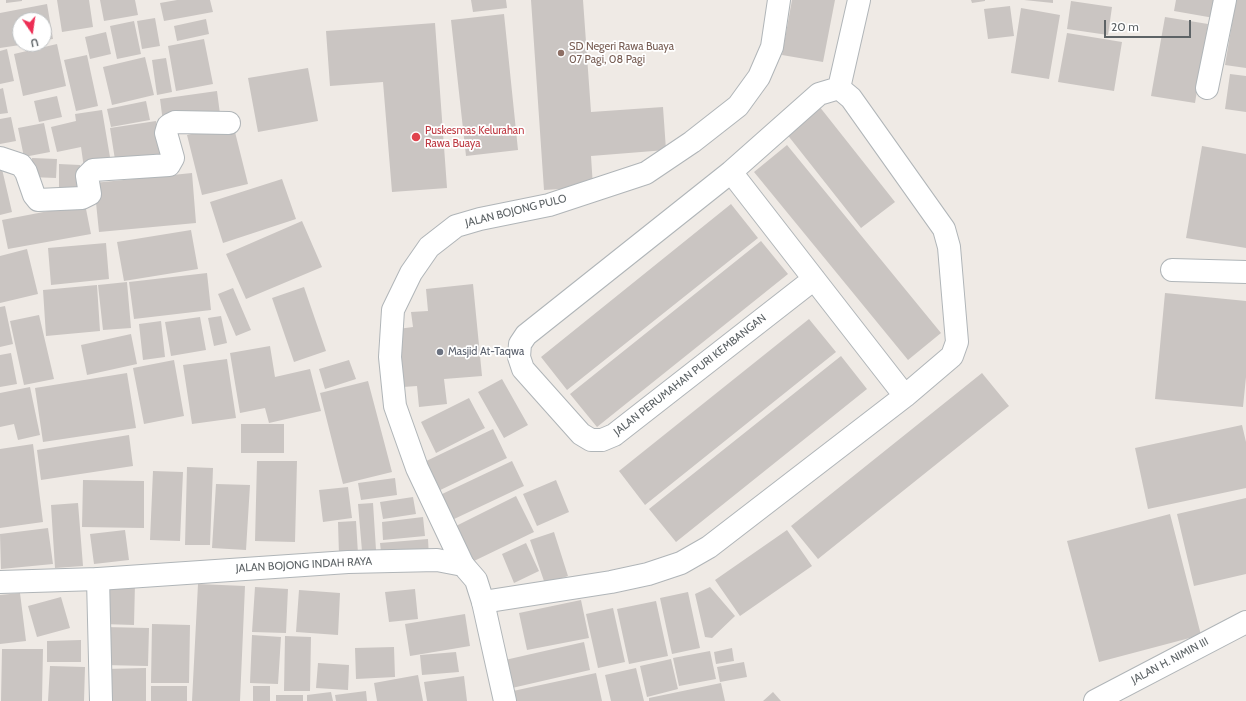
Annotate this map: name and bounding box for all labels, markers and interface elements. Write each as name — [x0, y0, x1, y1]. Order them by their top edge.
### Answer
north arrow — [12, 12, 52, 52]
scale bar — [1106, 12, 1193, 38]
text: 20 m — [1111, 19, 1139, 34]
text: U — [29, 35, 40, 50]
place label: SD Negeri Rawa Buaya 07 Pagi, 08 Pagi — [569, 40, 674, 66]
marker: SD Negeri Rawa Buaya 07 Pagi, 08 Pagi — [556, 48, 566, 58]
place label: Puskesmas Kelurahan Rawa Buaya — [425, 124, 524, 150]
marker: Puskesmas Kelurahan Rawa Buaya — [410, 131, 422, 143]
street label: JALAN BOJONG PULO — [464, 192, 568, 230]
street label: JALAN PERUMAHAN PURI KEMBANGAN — [611, 311, 769, 439]
place label: Masjid At-Taqwa — [448, 345, 524, 359]
marker: Masjid At-Taqwa — [435, 347, 445, 357]
street label: JALAN BOJONG INDAH RAYA — [236, 555, 372, 575]
street label: JALAN H. NIMIN III — [1129, 635, 1211, 687]

